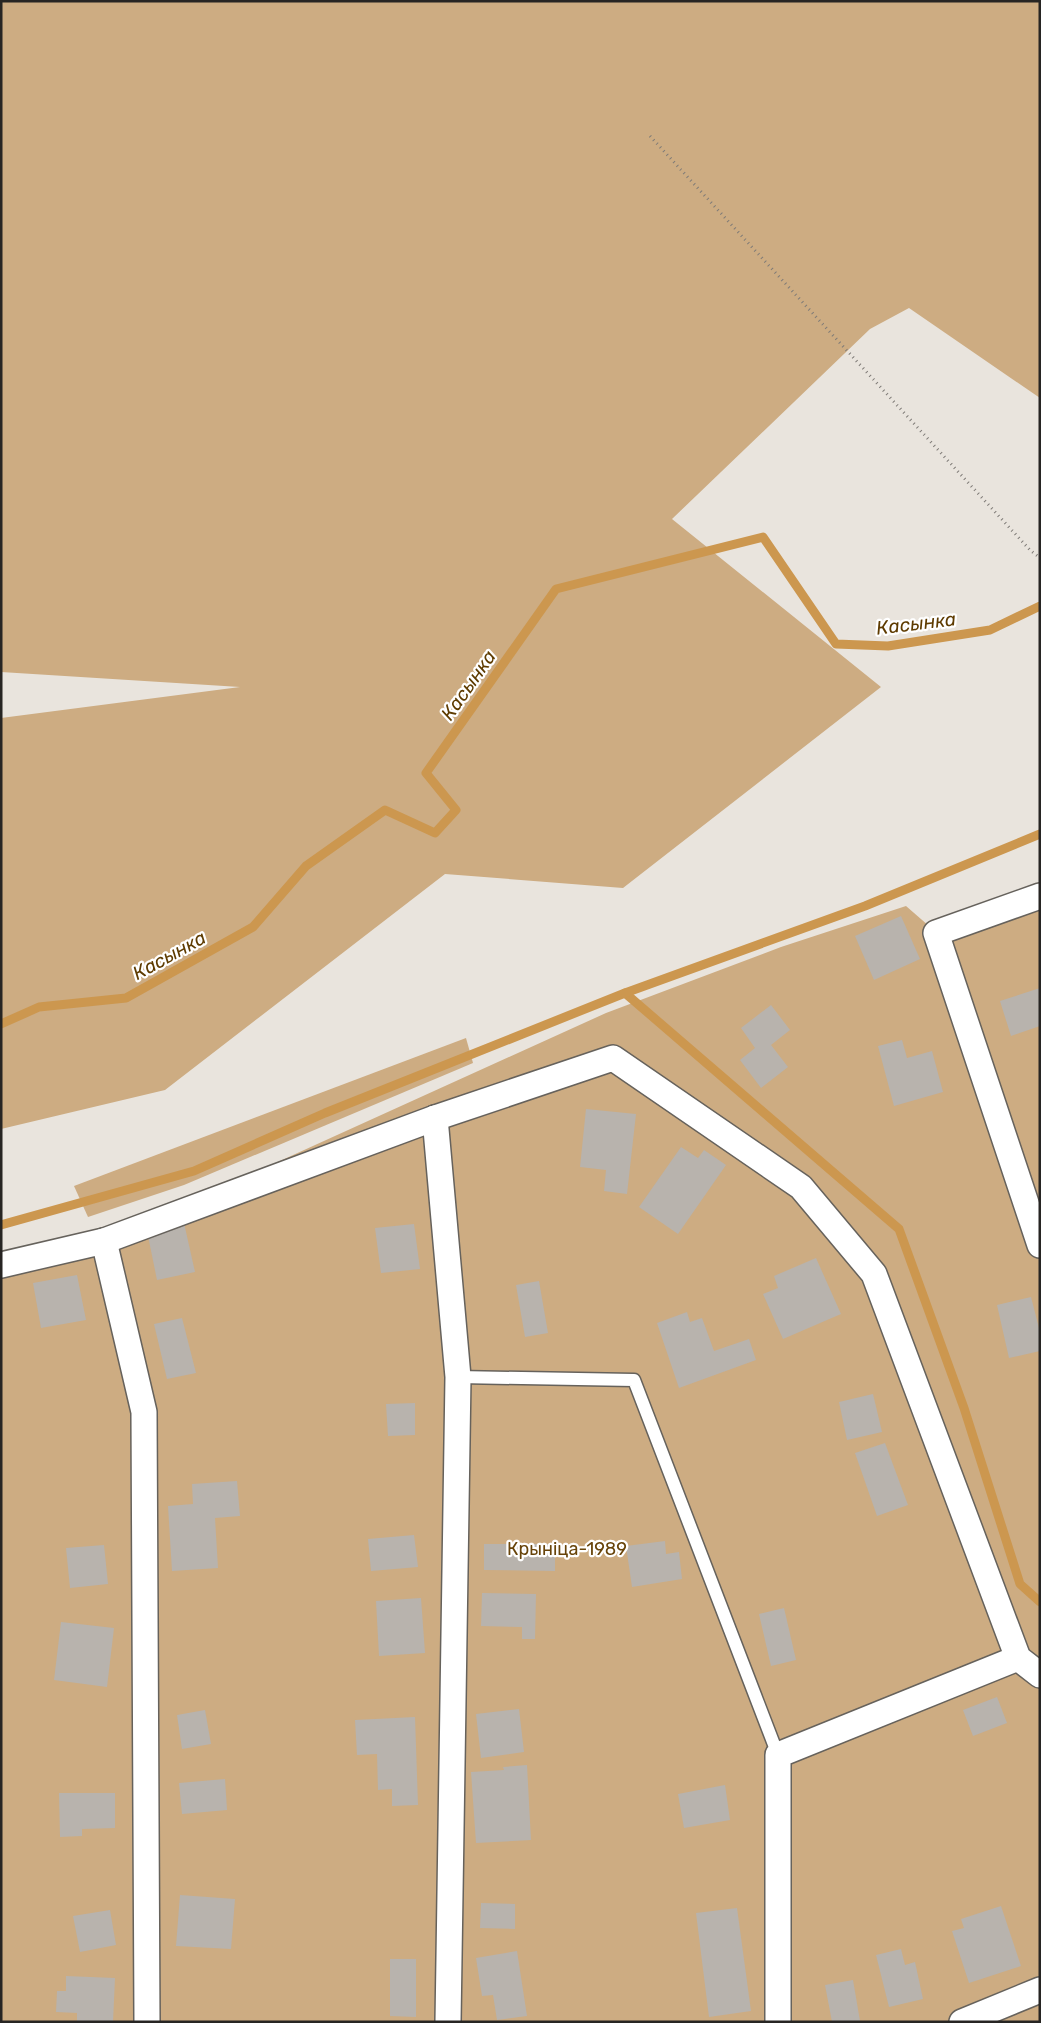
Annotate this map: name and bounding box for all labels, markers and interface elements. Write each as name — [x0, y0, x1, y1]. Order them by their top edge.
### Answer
water label: Касынка — [875, 607, 957, 640]
water label: Касынка — [436, 646, 501, 725]
water label: Касынка — [129, 926, 210, 985]
park label: Крыніца-1989 — [507, 1538, 627, 1560]

